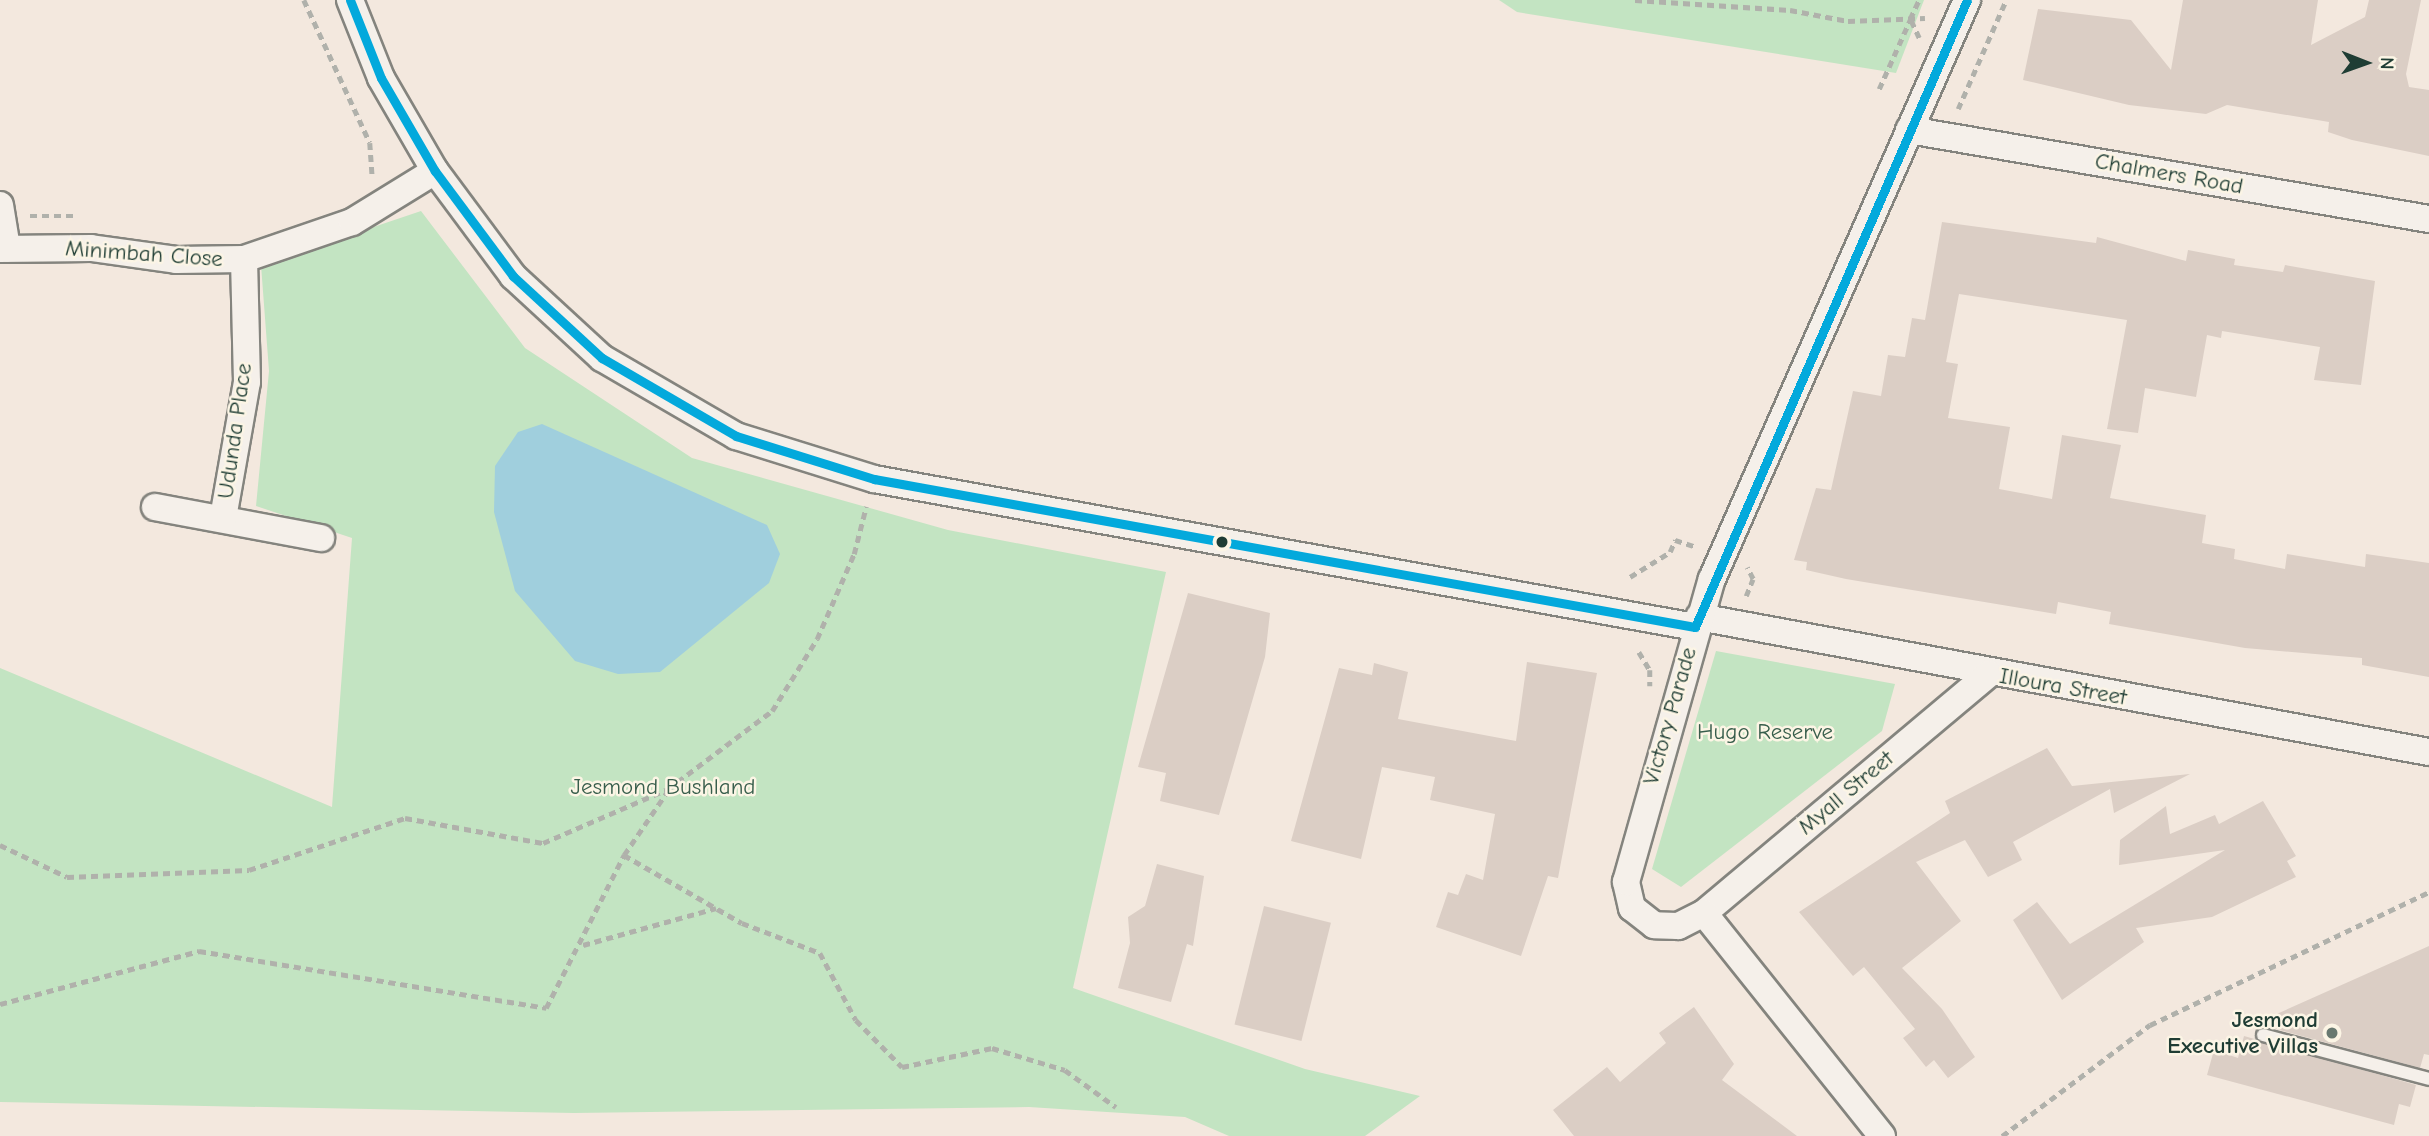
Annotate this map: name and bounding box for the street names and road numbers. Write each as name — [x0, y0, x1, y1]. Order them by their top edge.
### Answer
street label: Chalmers Road — [2093, 147, 2245, 201]
street label: Minimbah Close — [64, 235, 224, 273]
street label: Udunda Place — [212, 361, 258, 501]
street label: Victory Parade — [1637, 644, 1703, 788]
street label: Illoura Street — [1997, 662, 2129, 712]
street label: Myall Street — [1793, 745, 1899, 841]

